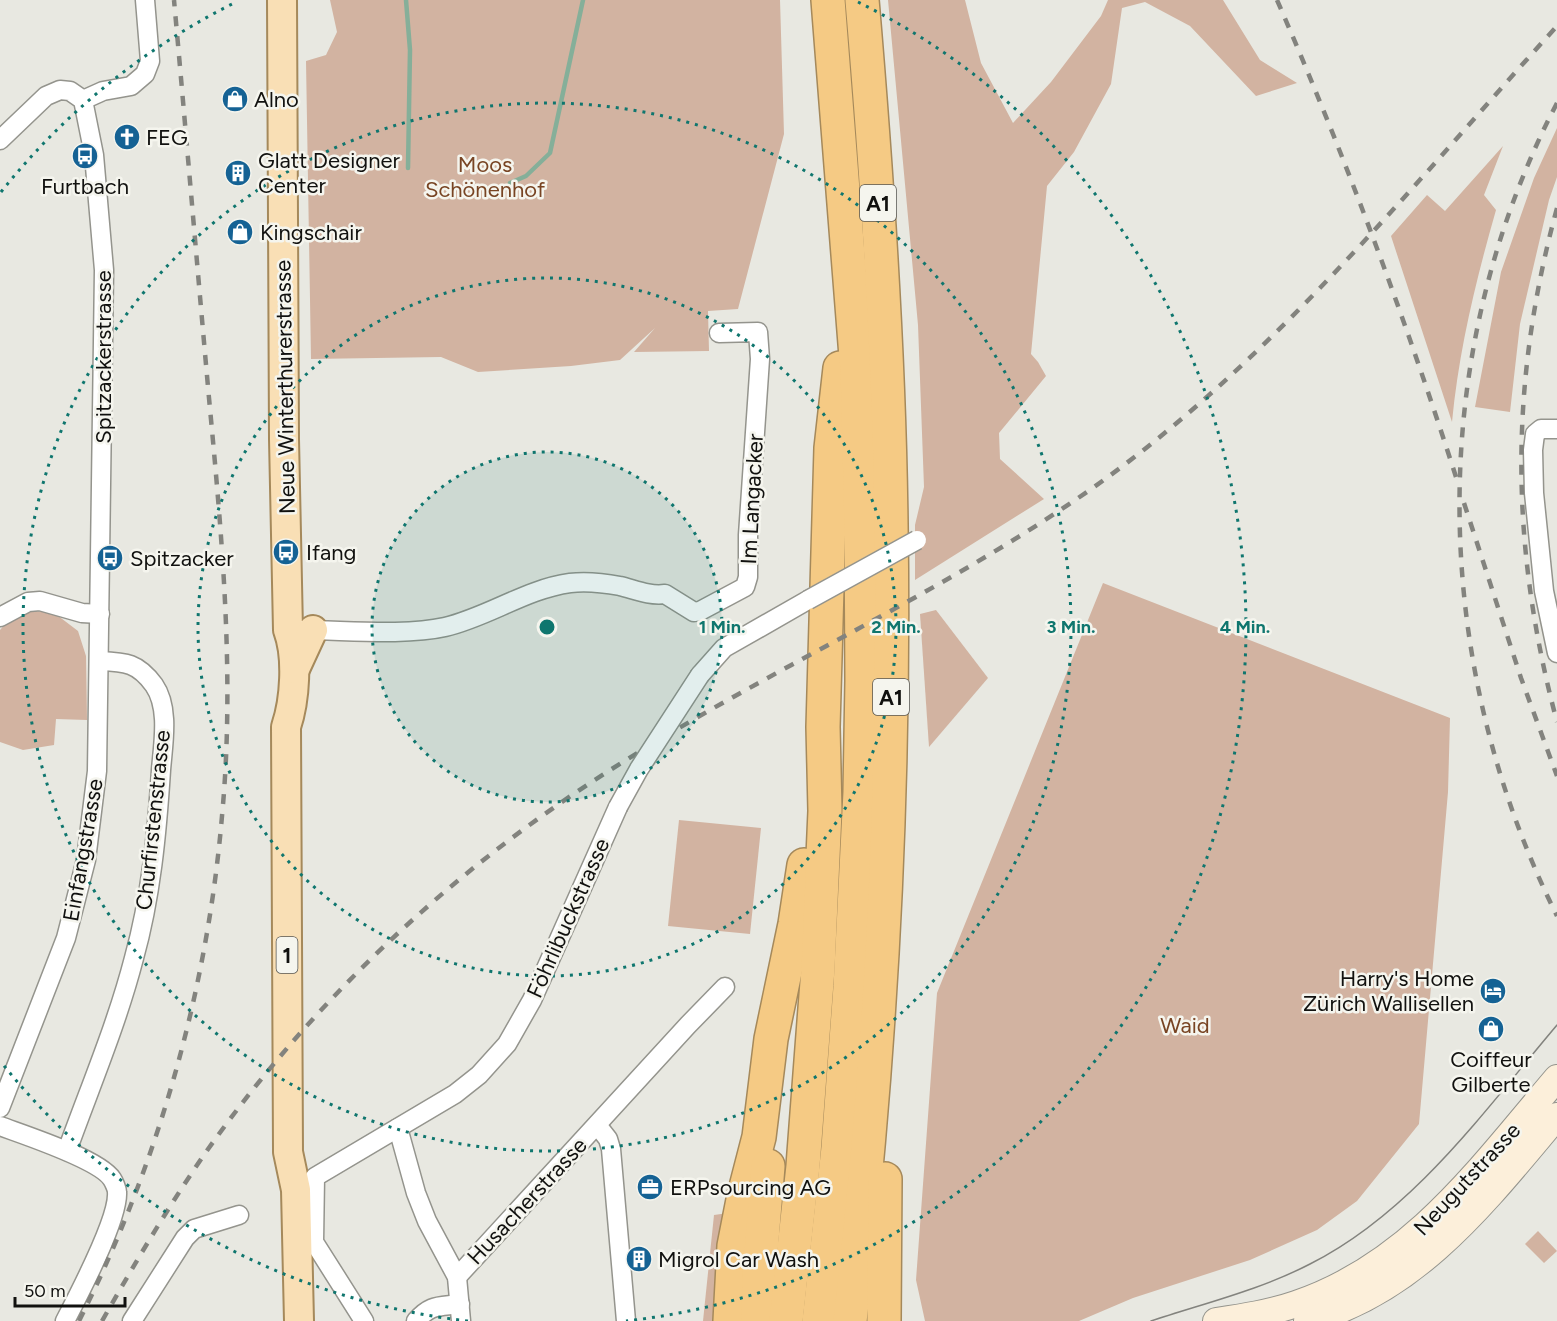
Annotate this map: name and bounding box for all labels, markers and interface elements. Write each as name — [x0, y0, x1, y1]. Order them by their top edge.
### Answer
shop icon: Alno — [220, 84, 250, 114]
place label: Alno — [254, 86, 299, 113]
church icon: FEG — [112, 122, 142, 152]
place label: FEG — [146, 124, 188, 151]
bus stop icon: Furtbach — [70, 141, 100, 171]
place label: Glatt Designer Center — [258, 147, 401, 199]
park label: Moos Schönenhof — [425, 151, 546, 203]
building icon: Glatt Designer Center — [223, 158, 253, 188]
place label: Furtbach — [41, 173, 129, 200]
road number: A1 — [860, 185, 896, 221]
shop icon: Kingschair — [225, 217, 255, 247]
place label: Kingschair — [260, 219, 362, 246]
street label: Neue Winterthurerstrasse — [269, 260, 301, 514]
street label: Spitzackerstrasse — [90, 270, 117, 444]
street label: Im Langacker — [735, 432, 769, 565]
bus stop icon: Ifang — [271, 537, 301, 567]
place label: Ifang — [306, 539, 356, 566]
bus stop icon: Spitzacker — [95, 543, 125, 573]
place label: Spitzacker — [130, 545, 234, 572]
text: 1 Min. — [699, 616, 745, 638]
text: 2 Min. — [871, 616, 921, 638]
text: 3 Min. — [1046, 616, 1096, 638]
text: 4 Min. — [1220, 616, 1270, 638]
centre of rings — [537, 617, 557, 637]
road number: A1 — [873, 679, 909, 715]
street label: Churfirstenstrasse — [130, 729, 176, 911]
street label: Einfangstrasse — [57, 776, 109, 924]
street label: Föhrlibuckstrasse — [521, 834, 615, 1002]
road number: 1 — [276, 937, 298, 973]
place label: Harry's Home Zürich Wallisellen — [1303, 965, 1474, 1017]
hotel icon: Harry's Home Zürich Wallisellen — [1478, 976, 1508, 1006]
park label: Waid — [1160, 1012, 1210, 1039]
shop icon: Coiffeur Gilberte — [1476, 1014, 1506, 1044]
place label: Coiffeur Gilberte — [1450, 1046, 1532, 1098]
street label: Neugutstrasse — [1408, 1117, 1526, 1241]
street label: Husacherstrasse — [461, 1132, 593, 1270]
office icon: ERPsourcing AG — [635, 1172, 665, 1202]
place label: ERPsourcing AG — [670, 1174, 831, 1201]
building icon: Migrol Car Wash — [624, 1244, 654, 1274]
place label: Migrol Car Wash — [658, 1246, 819, 1273]
scale bar — [15, 1270, 124, 1308]
text: 50 m — [24, 1280, 66, 1302]

